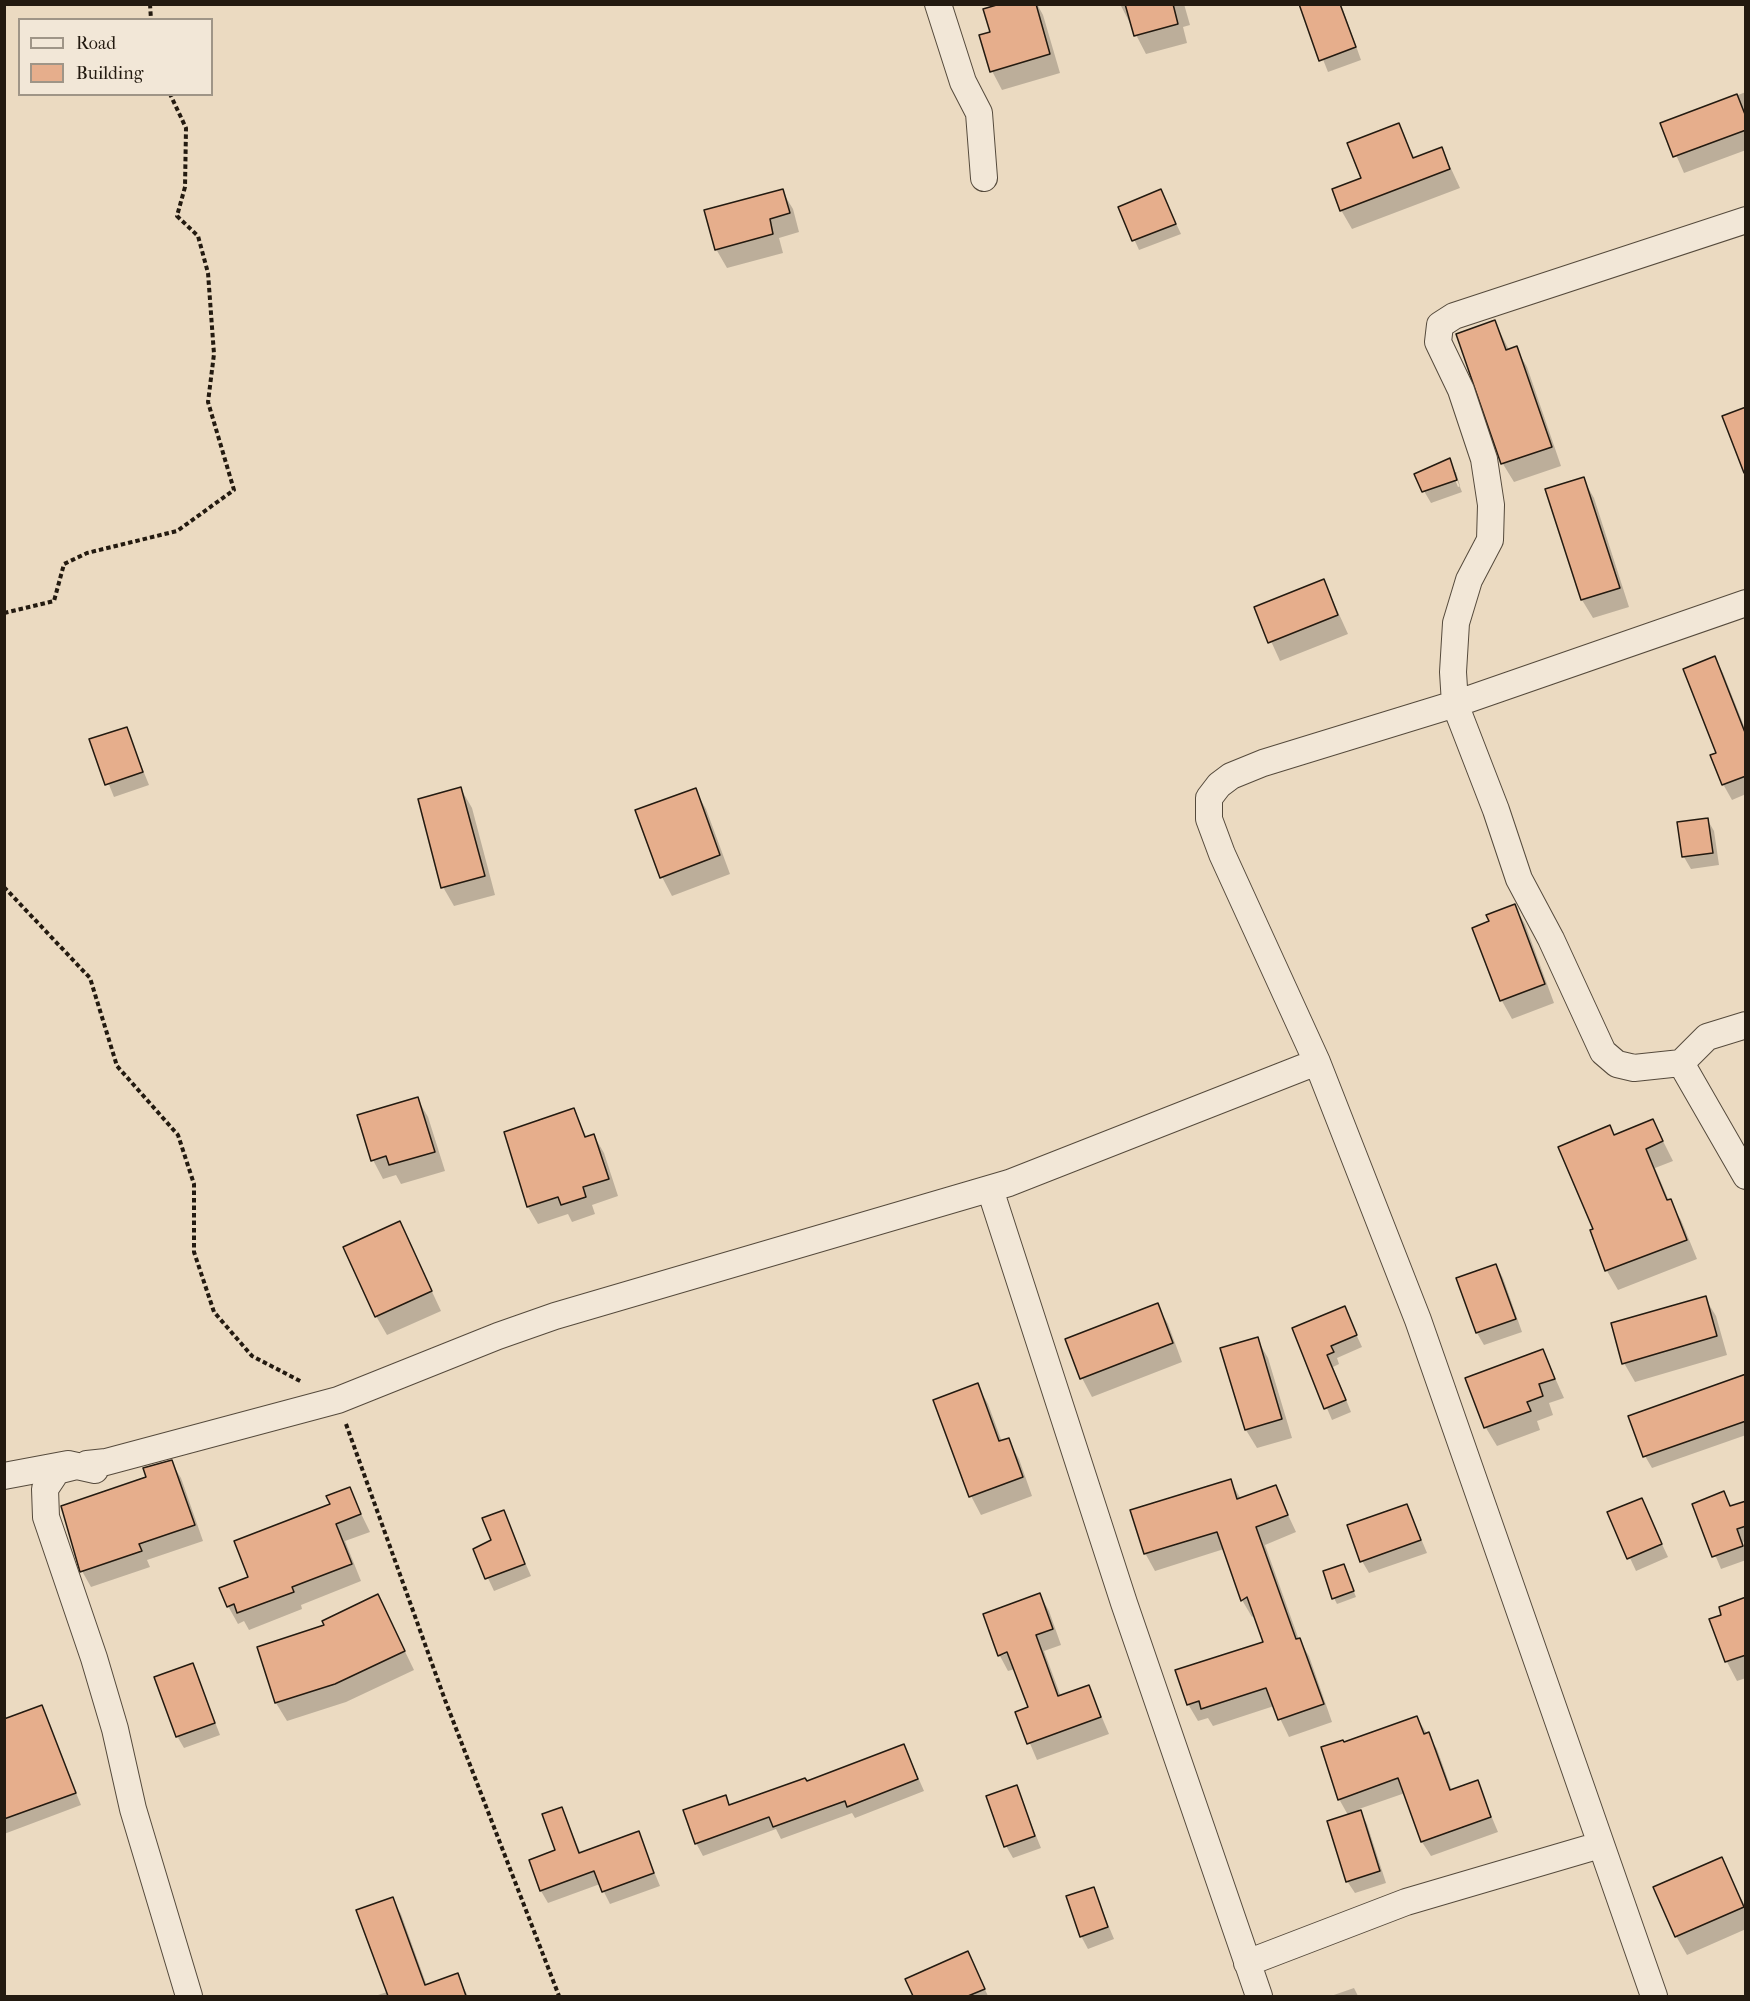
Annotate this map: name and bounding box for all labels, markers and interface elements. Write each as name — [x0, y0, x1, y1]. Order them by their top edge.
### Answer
legend — [18, 18, 213, 96]
text: Road — [76, 33, 116, 54]
text: Building — [76, 63, 143, 84]

